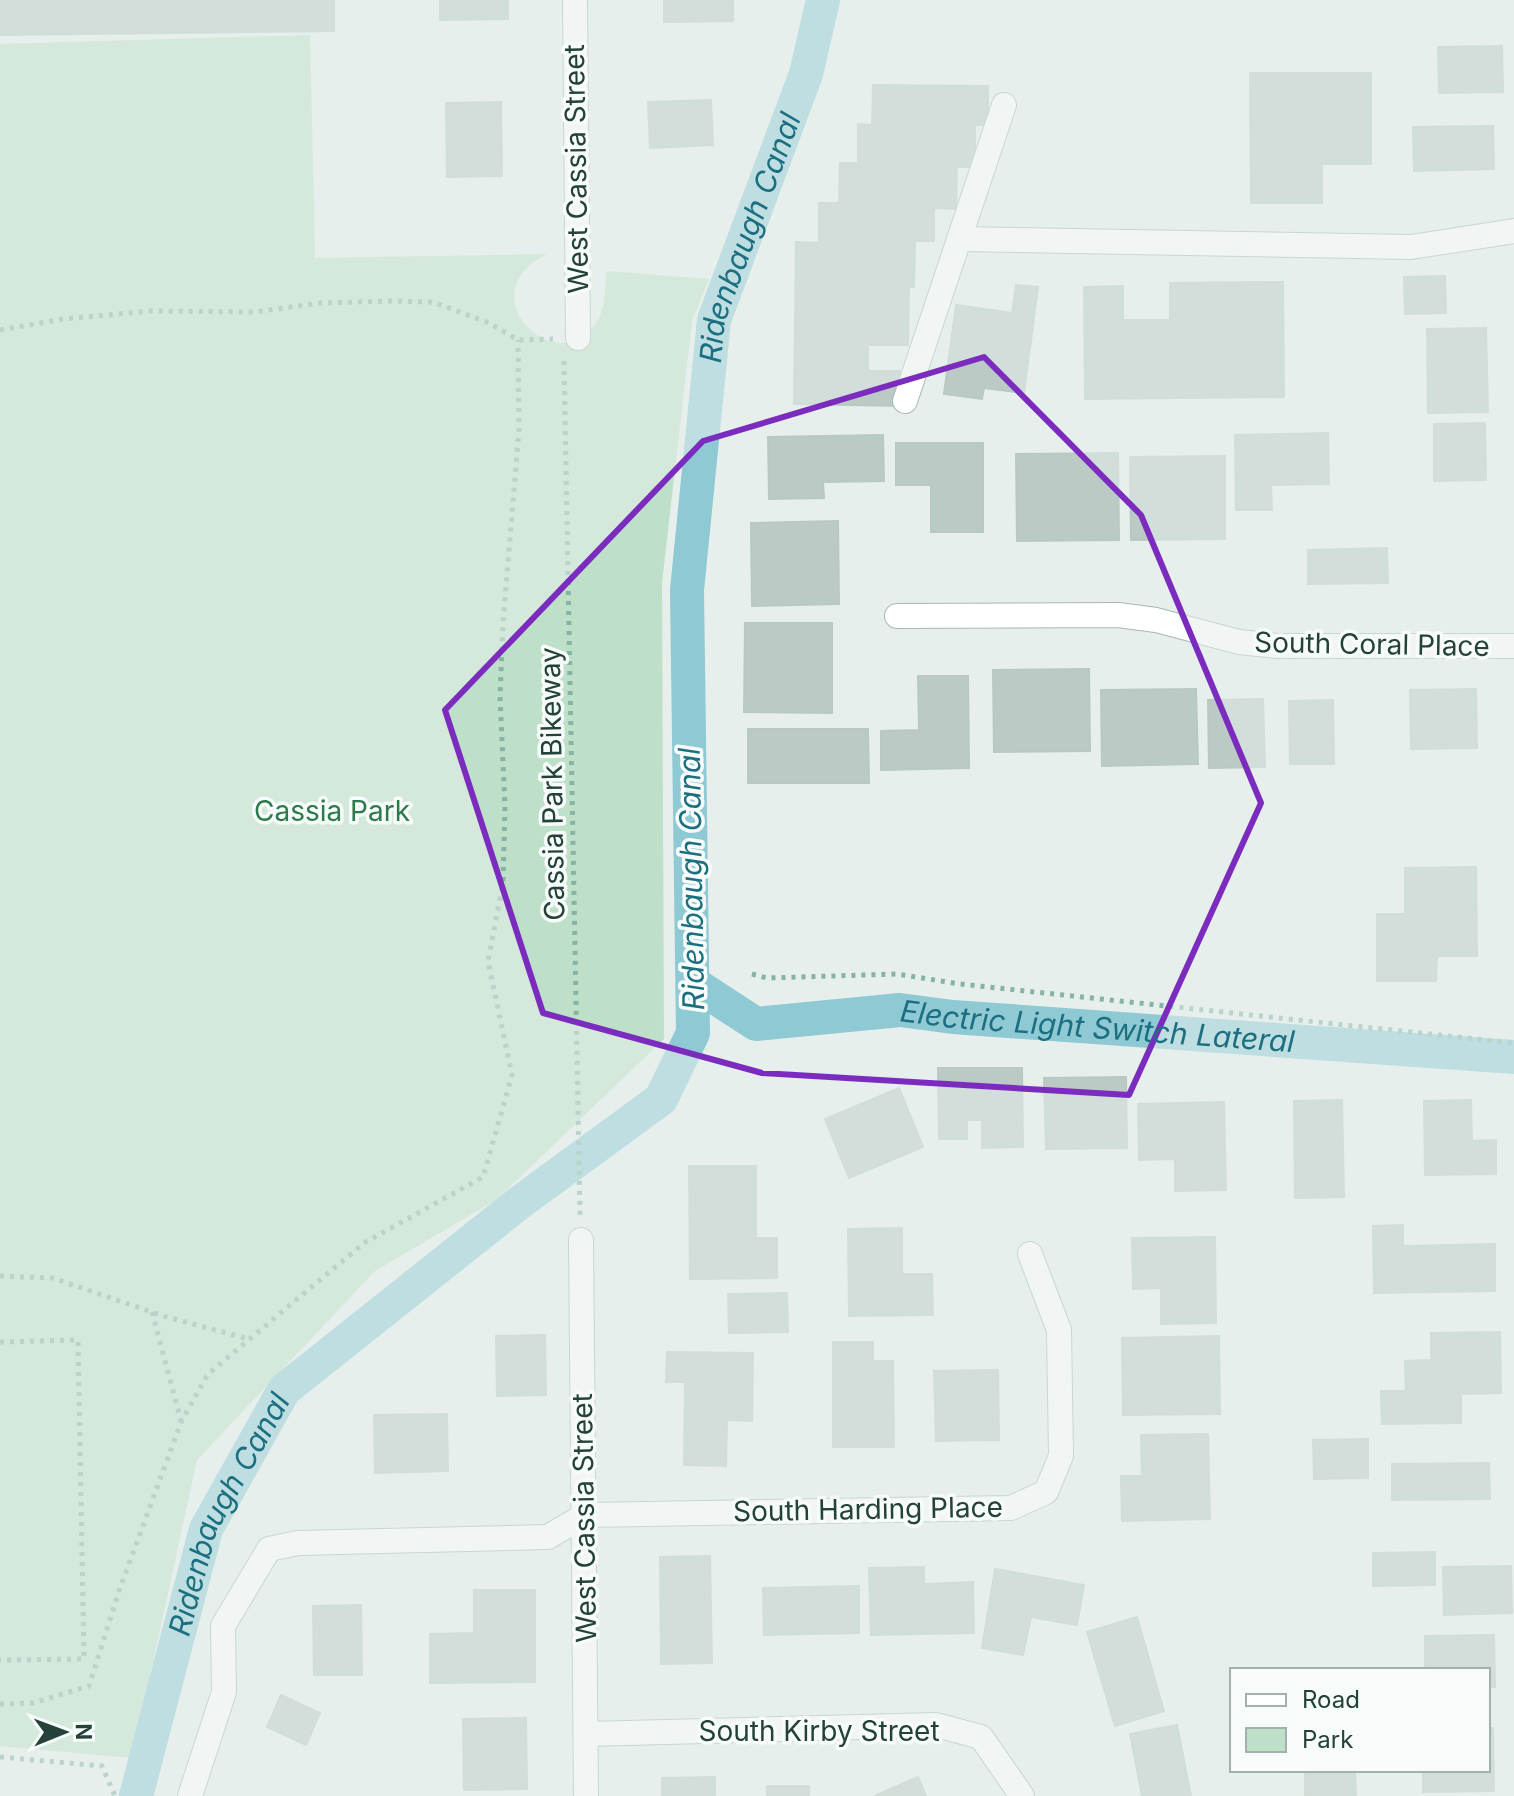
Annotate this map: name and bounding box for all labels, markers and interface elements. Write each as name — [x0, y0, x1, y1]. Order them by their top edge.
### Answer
street label: West Cassia Street — [557, 44, 595, 294]
water label: Ridenbaugh Canal — [692, 107, 808, 365]
street label: South Coral Place — [1254, 625, 1490, 663]
street label: Cassia Park Bikeway — [533, 647, 571, 921]
water label: Ridenbaugh Canal — [671, 747, 711, 1011]
park label: Cassia Park — [254, 794, 410, 828]
water label: Electric Light Switch Lateral — [898, 992, 1297, 1059]
water label: Ridenbaugh Canal — [161, 1386, 297, 1639]
street label: West Cassia Street — [565, 1393, 603, 1643]
street label: South Harding Place — [733, 1490, 1003, 1528]
legend — [1230, 1668, 1490, 1772]
text: Road — [1302, 1685, 1360, 1714]
north arrow — [24, 1692, 104, 1772]
street label: South Kirby Street — [698, 1714, 940, 1748]
text: N — [71, 1723, 97, 1740]
text: Park — [1302, 1725, 1353, 1754]

